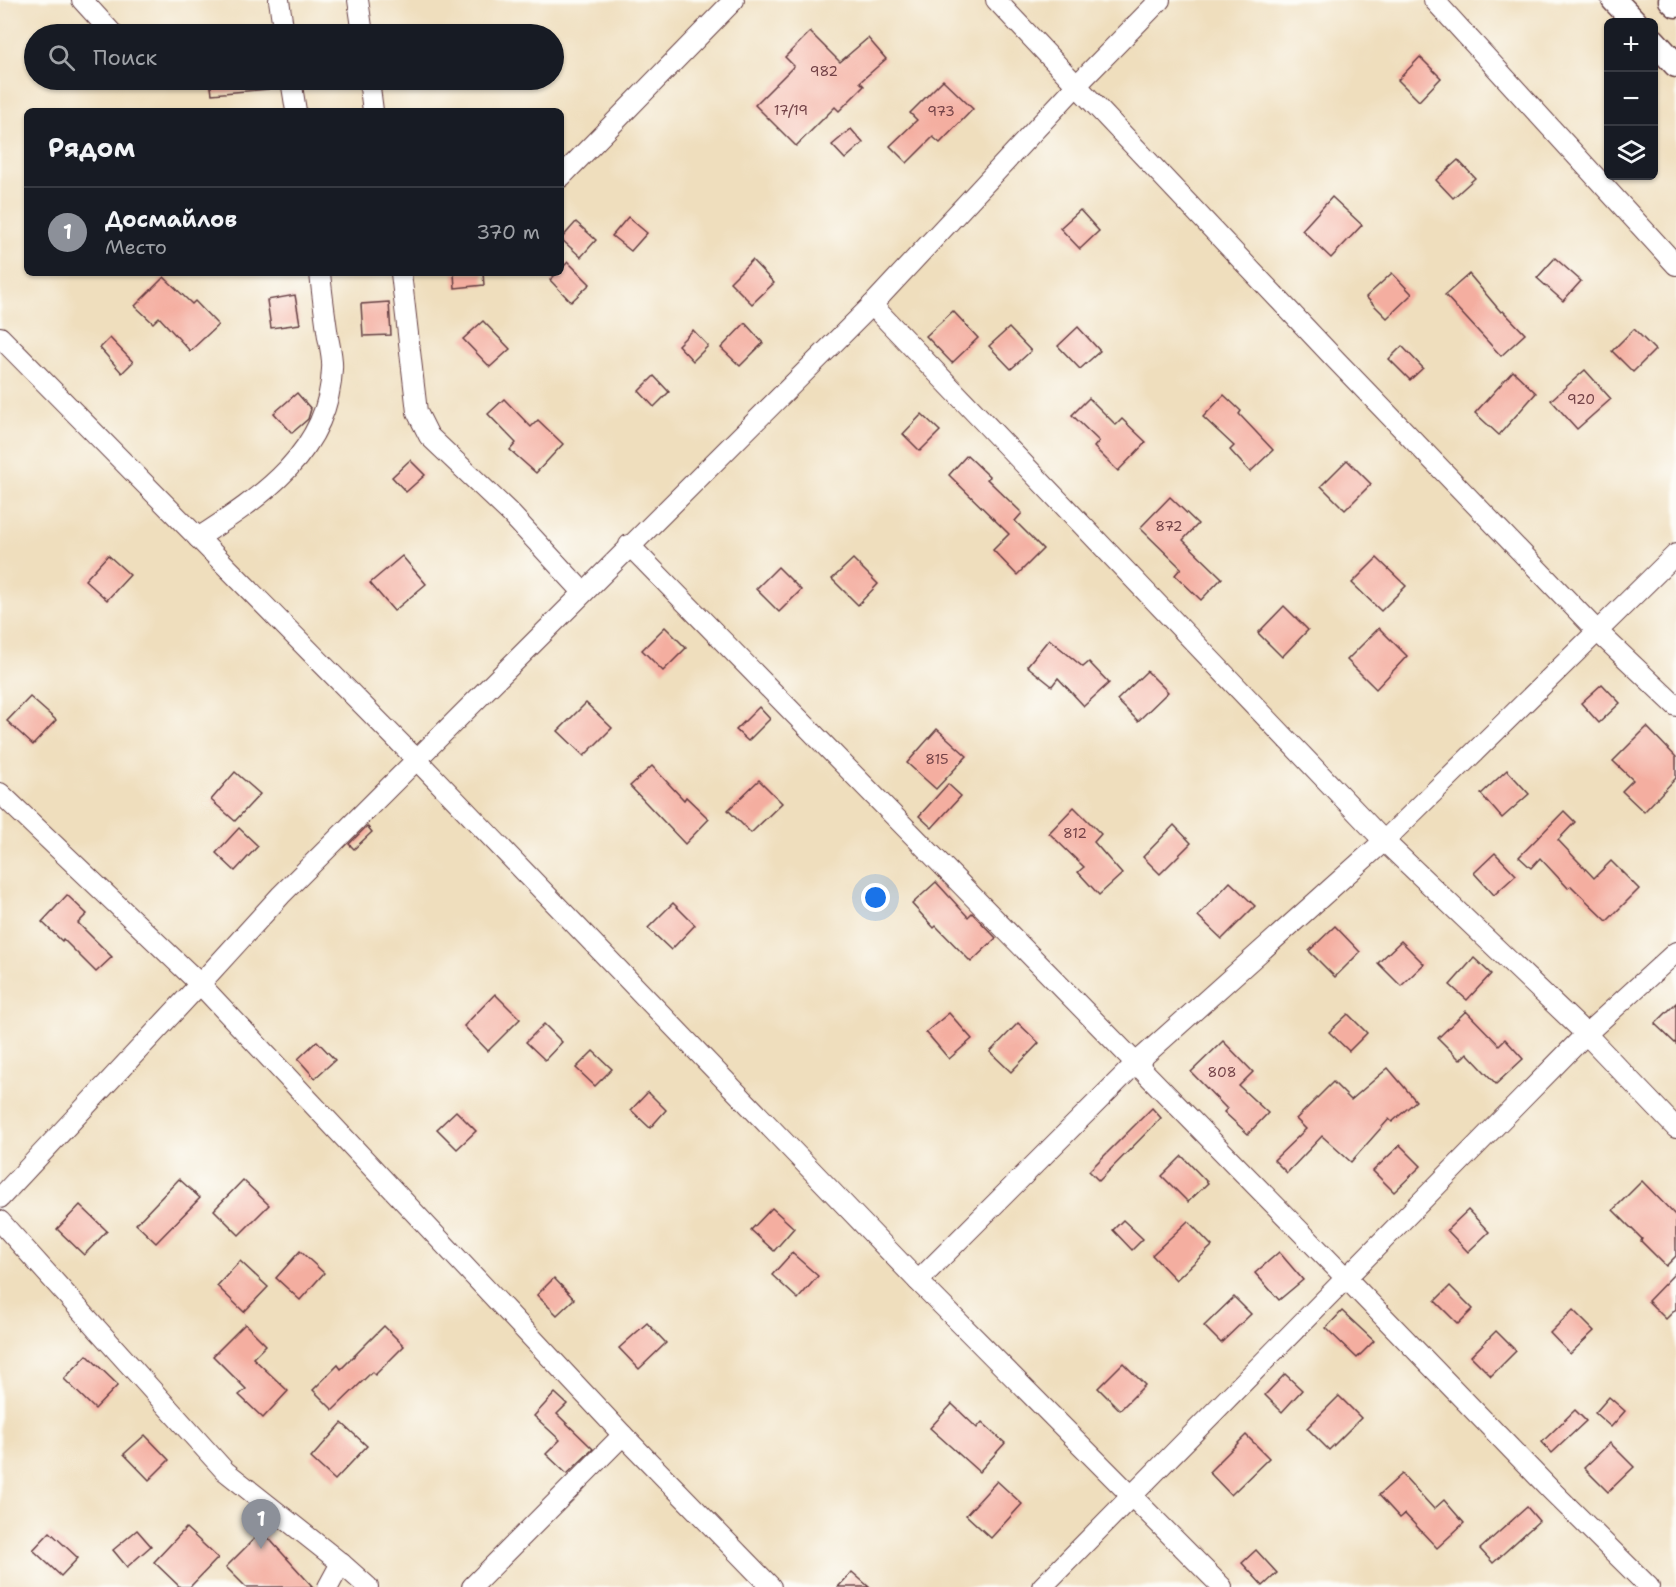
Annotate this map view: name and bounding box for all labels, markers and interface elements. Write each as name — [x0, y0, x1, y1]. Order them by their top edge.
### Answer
map controls — [1604, 18, 1658, 180]
button: + — [1604, 18, 1658, 72]
search box — [24, 24, 564, 90]
icon: search — [45, 41, 78, 74]
text: Поиск — [93, 43, 157, 72]
house number: 982 — [810, 62, 838, 80]
button: − — [1604, 72, 1658, 126]
house number: 17/19 — [774, 101, 808, 119]
house number: 973 — [927, 102, 955, 120]
button: layers — [1604, 126, 1658, 180]
text: Рядом — [48, 130, 135, 165]
text: Досмайлов — [105, 205, 237, 234]
text: 1 — [63, 219, 72, 245]
text: 370 m — [476, 219, 540, 245]
text: Место — [105, 234, 167, 260]
house number: 920 — [1567, 390, 1595, 408]
house number: 872 — [1155, 517, 1183, 535]
house number: 815 — [925, 750, 949, 768]
house number: 812 — [1063, 824, 1087, 842]
your location — [861, 883, 890, 912]
house number: 808 — [1208, 1063, 1236, 1081]
pin: 1 — [242, 1500, 280, 1549]

